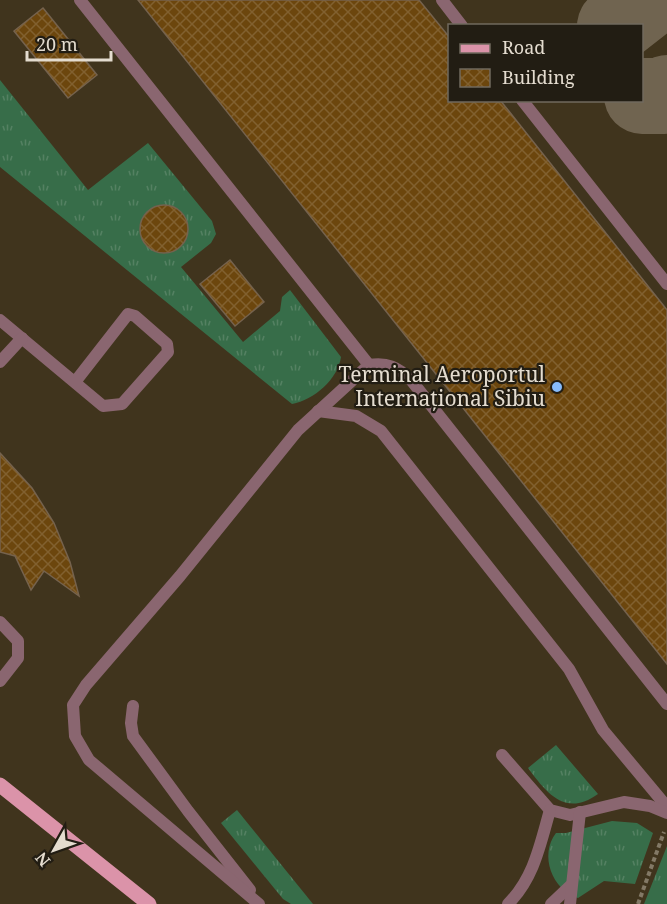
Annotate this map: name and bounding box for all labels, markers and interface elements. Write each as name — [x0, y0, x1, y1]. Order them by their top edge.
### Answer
scale bar — [27, 24, 111, 62]
legend — [448, 24, 643, 102]
text: 20 m — [36, 32, 78, 56]
text: Road — [502, 35, 545, 59]
text: Building — [502, 65, 575, 89]
place label: Terminal Aeroportul Internațional Sibiu — [338, 360, 545, 412]
marker: Terminal Aeroportul Internațional Sibiu — [550, 380, 564, 394]
north arrow — [24, 820, 84, 880]
text: N — [30, 847, 55, 872]

